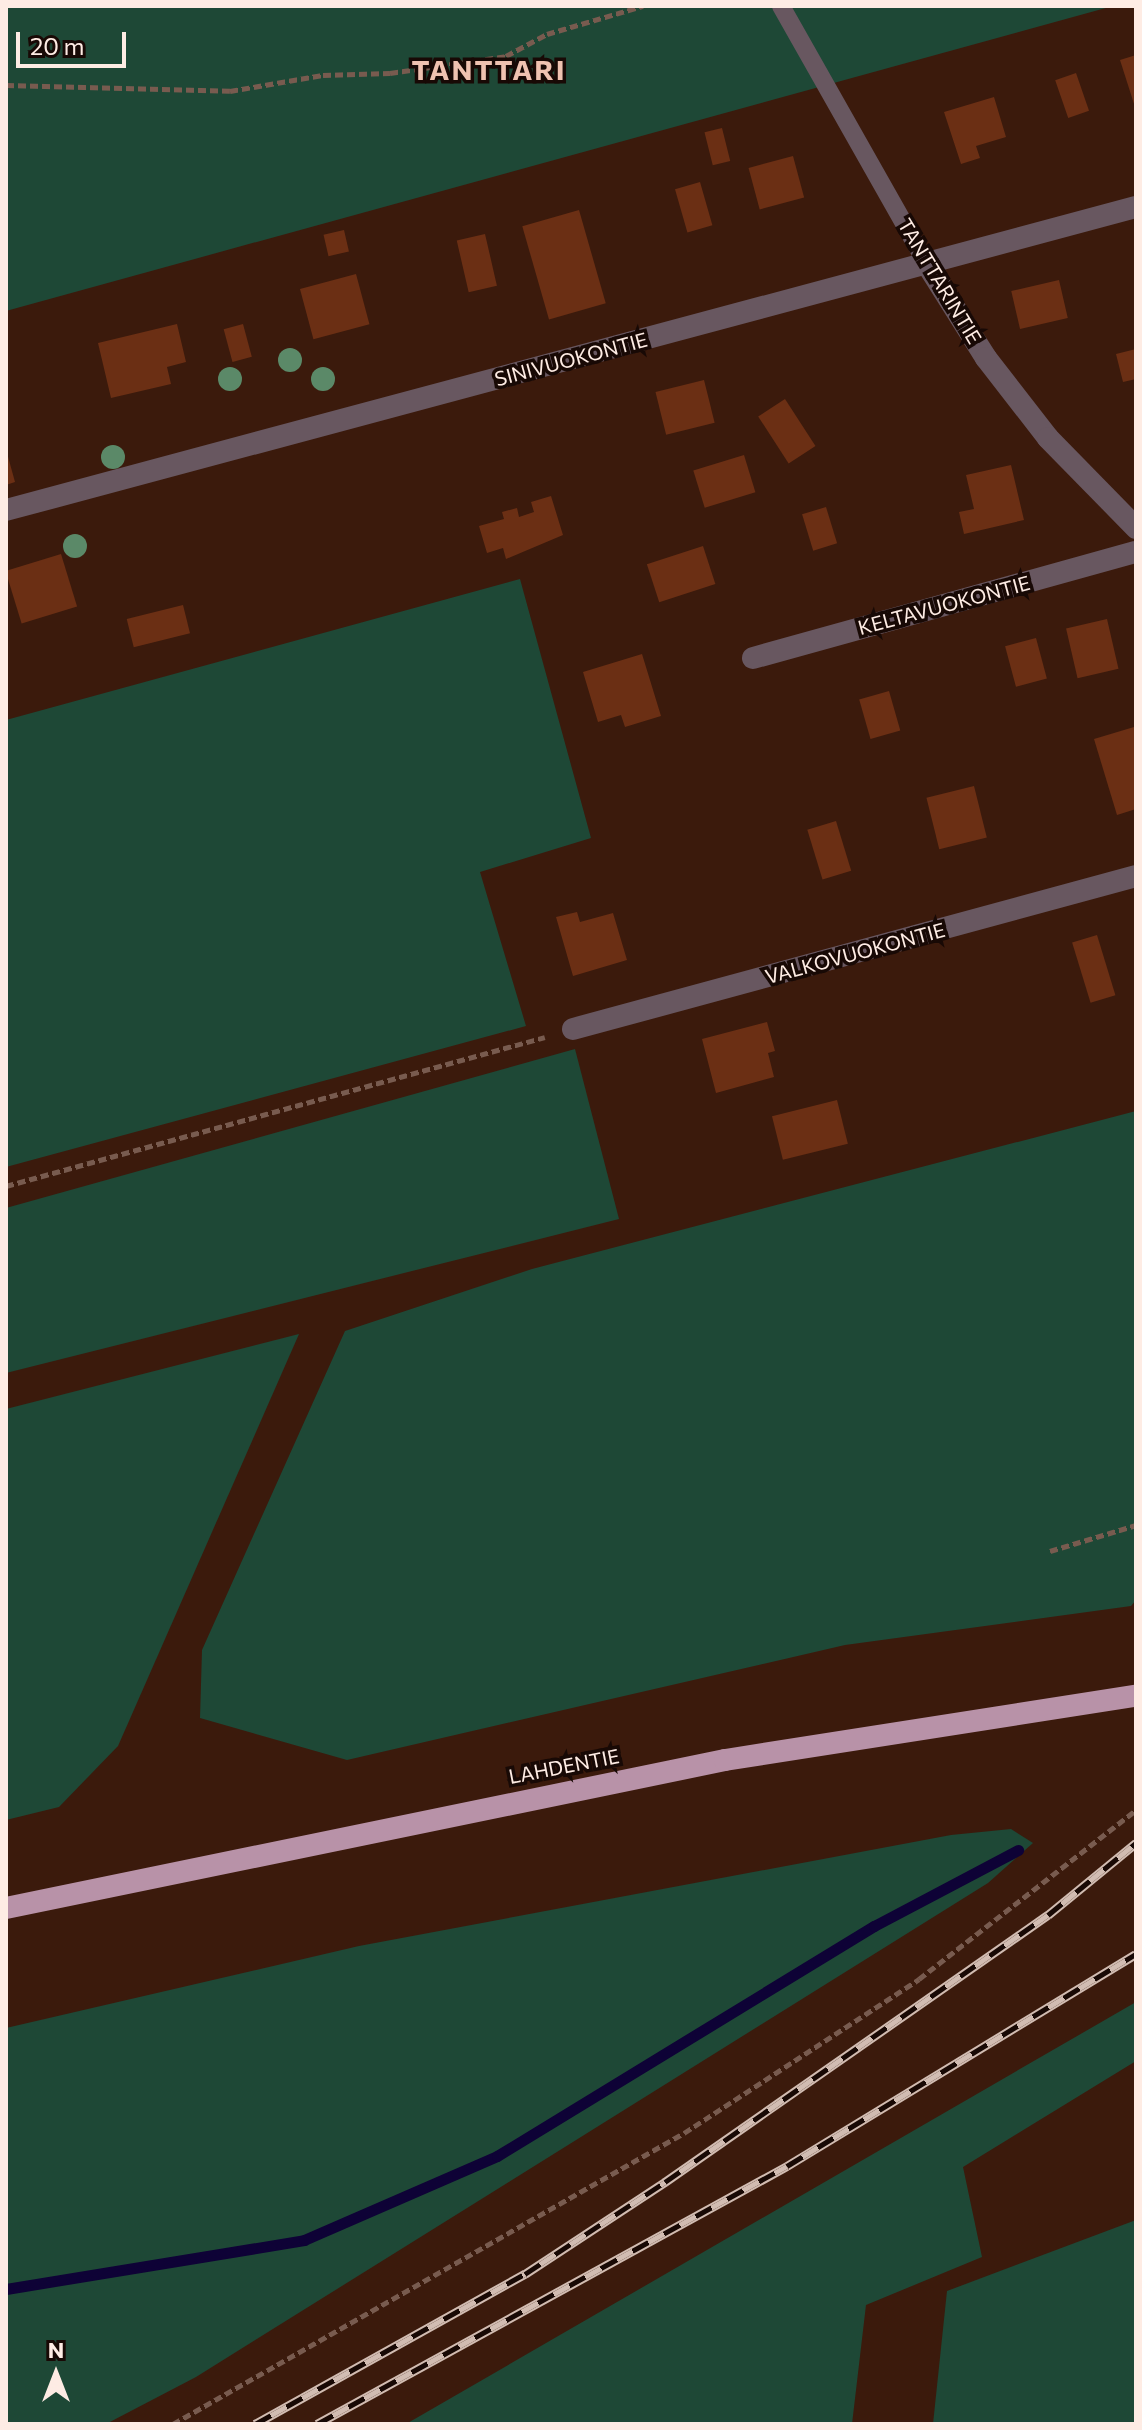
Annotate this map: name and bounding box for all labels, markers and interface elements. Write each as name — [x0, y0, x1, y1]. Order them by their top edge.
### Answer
scale bar — [20, 16, 130, 66]
text: 20 m — [30, 31, 84, 60]
district label: TANTTARI — [412, 52, 566, 86]
street label: TANTTARINTIE — [893, 214, 987, 348]
street label: SINIVUOKONTIE — [492, 327, 650, 391]
street label: KELTAVUOKONTIE — [855, 570, 1033, 640]
street label: VALKOVUOKONTIE — [762, 917, 948, 989]
street label: LAHDENTIE — [507, 1744, 621, 1788]
north arrow — [16, 2334, 96, 2414]
text: N — [48, 2336, 64, 2363]

